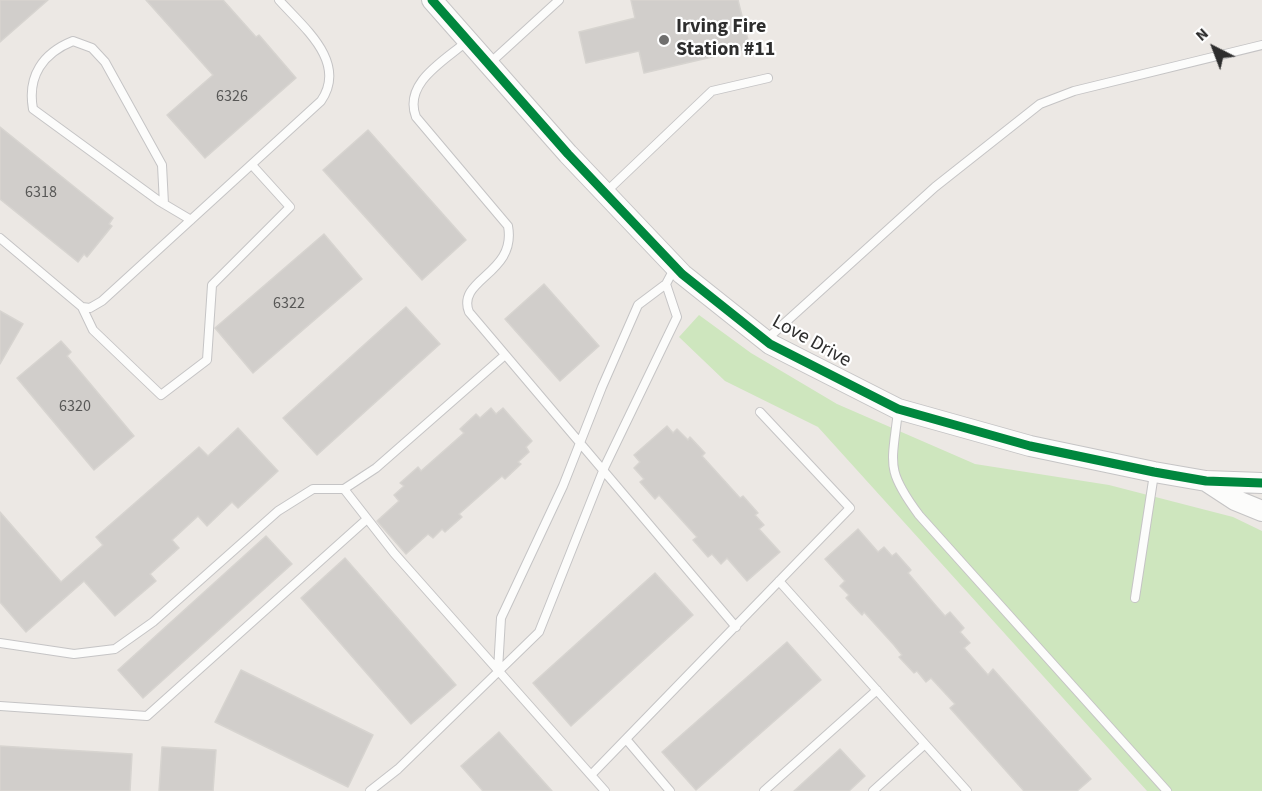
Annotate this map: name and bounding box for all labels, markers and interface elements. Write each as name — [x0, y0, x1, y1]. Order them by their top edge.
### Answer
place label: Irving Fire Station #11 — [676, 16, 775, 63]
north arrow — [1184, 18, 1244, 78]
text: N — [1191, 23, 1213, 46]
marker: Irving Fire Station #11 — [657, 33, 671, 47]
house number: 6326 — [216, 87, 248, 107]
house number: 6318 — [25, 183, 57, 203]
house number: 6322 — [273, 294, 305, 314]
street label: Love Drive — [767, 310, 855, 374]
house number: 6320 — [59, 397, 91, 417]

